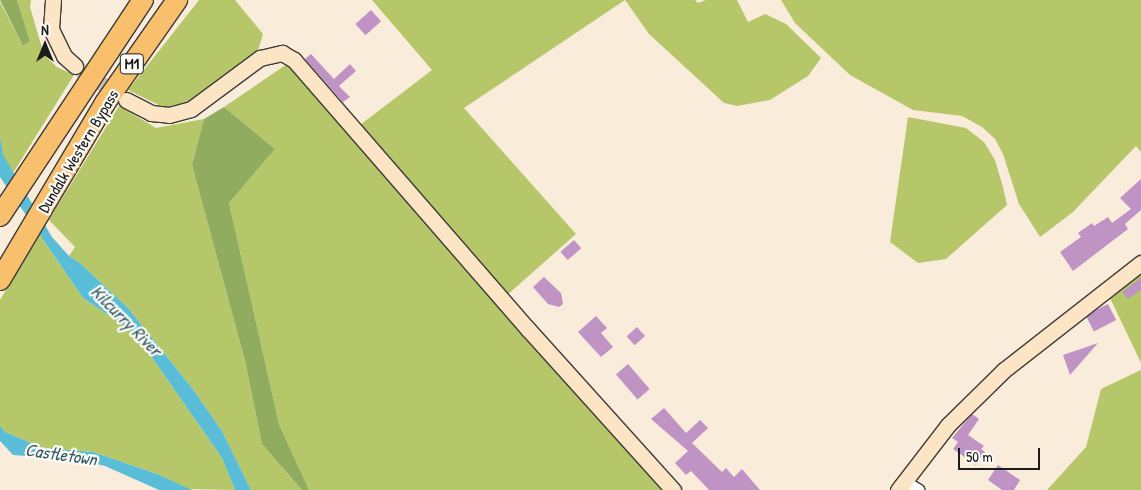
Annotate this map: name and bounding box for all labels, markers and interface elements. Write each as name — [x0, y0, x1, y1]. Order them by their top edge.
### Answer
north arrow — [20, 20, 70, 70]
text: N — [41, 20, 49, 39]
road number: M1 — [120, 52, 144, 76]
street label: Dundalk Western Bypass — [34, 86, 122, 216]
water label: Kilcurry River — [86, 281, 166, 361]
scale bar — [961, 438, 1044, 470]
water label: Castletown — [24, 439, 98, 471]
text: 50 m — [966, 446, 993, 467]

